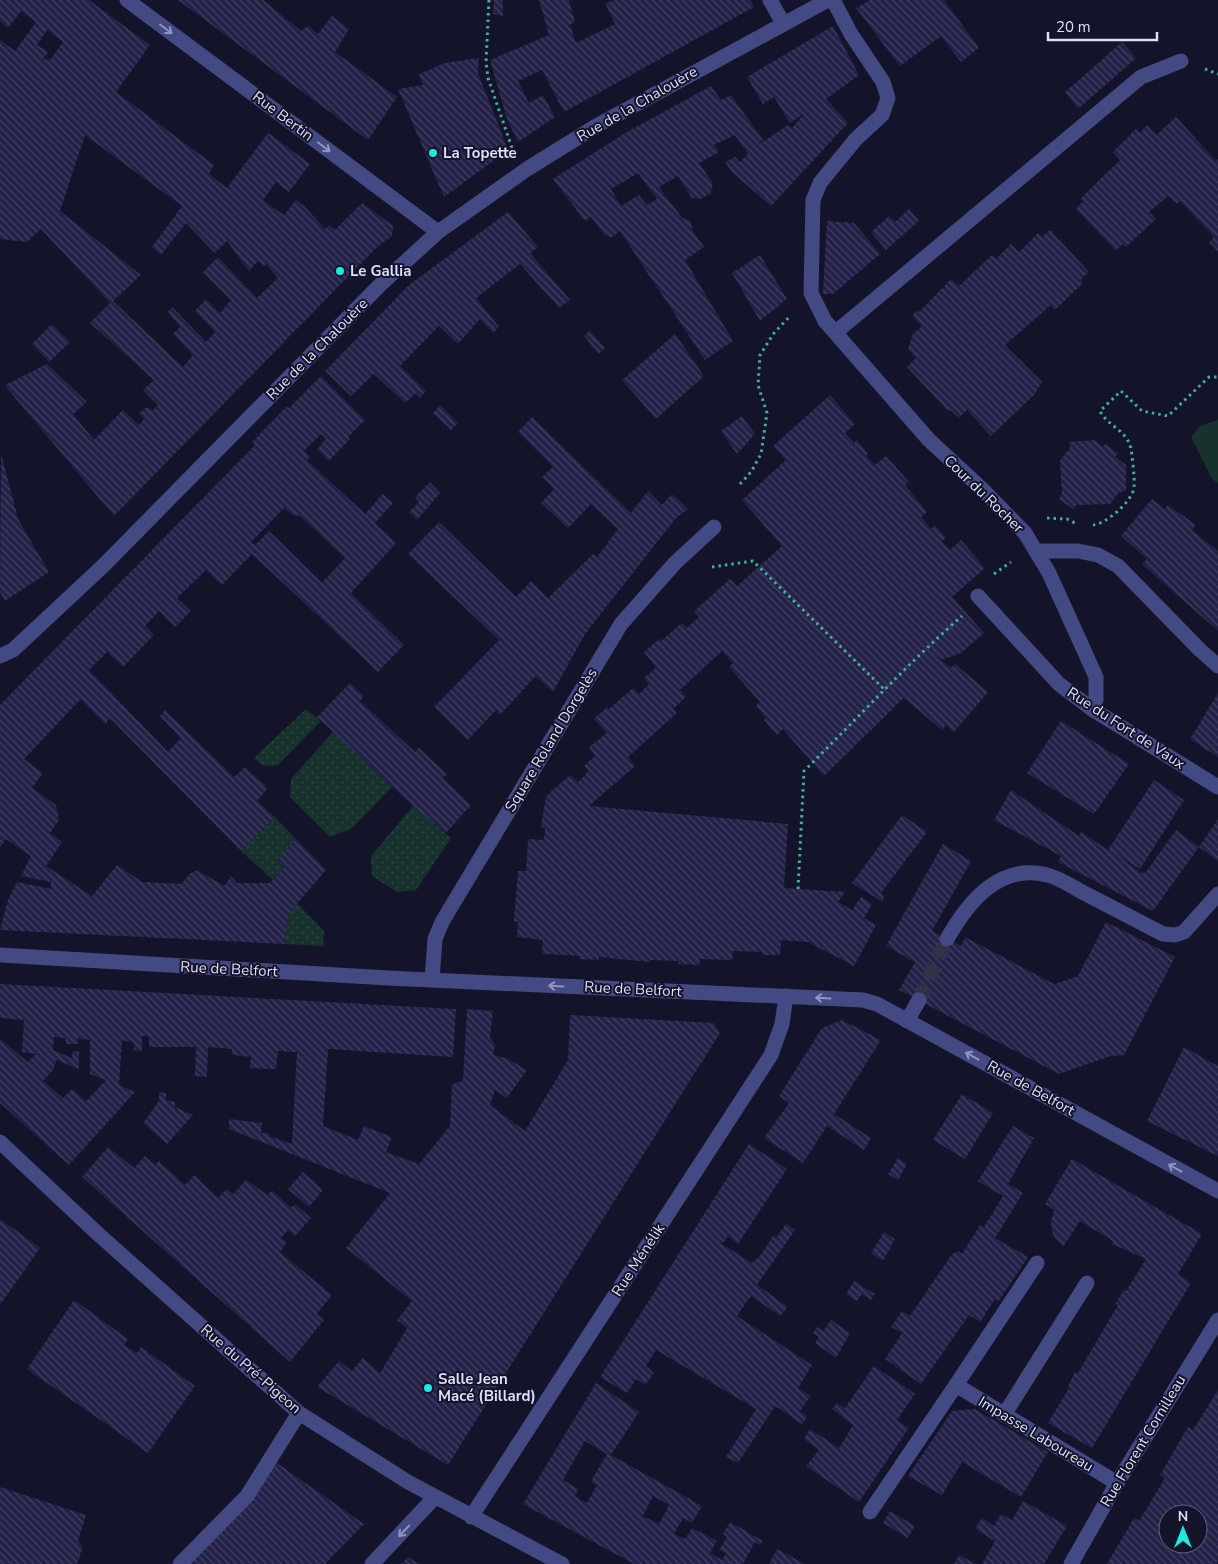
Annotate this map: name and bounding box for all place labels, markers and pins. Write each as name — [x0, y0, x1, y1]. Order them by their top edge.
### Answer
place label: La Topette — [443, 143, 517, 163]
marker: La Topette — [427, 147, 439, 159]
place label: Le Gallia — [350, 261, 411, 281]
marker: Le Gallia — [334, 265, 346, 277]
place label: Salle Jean Macé (Billard) — [438, 1369, 536, 1406]
marker: Salle Jean Macé (Billard) — [422, 1382, 434, 1394]

